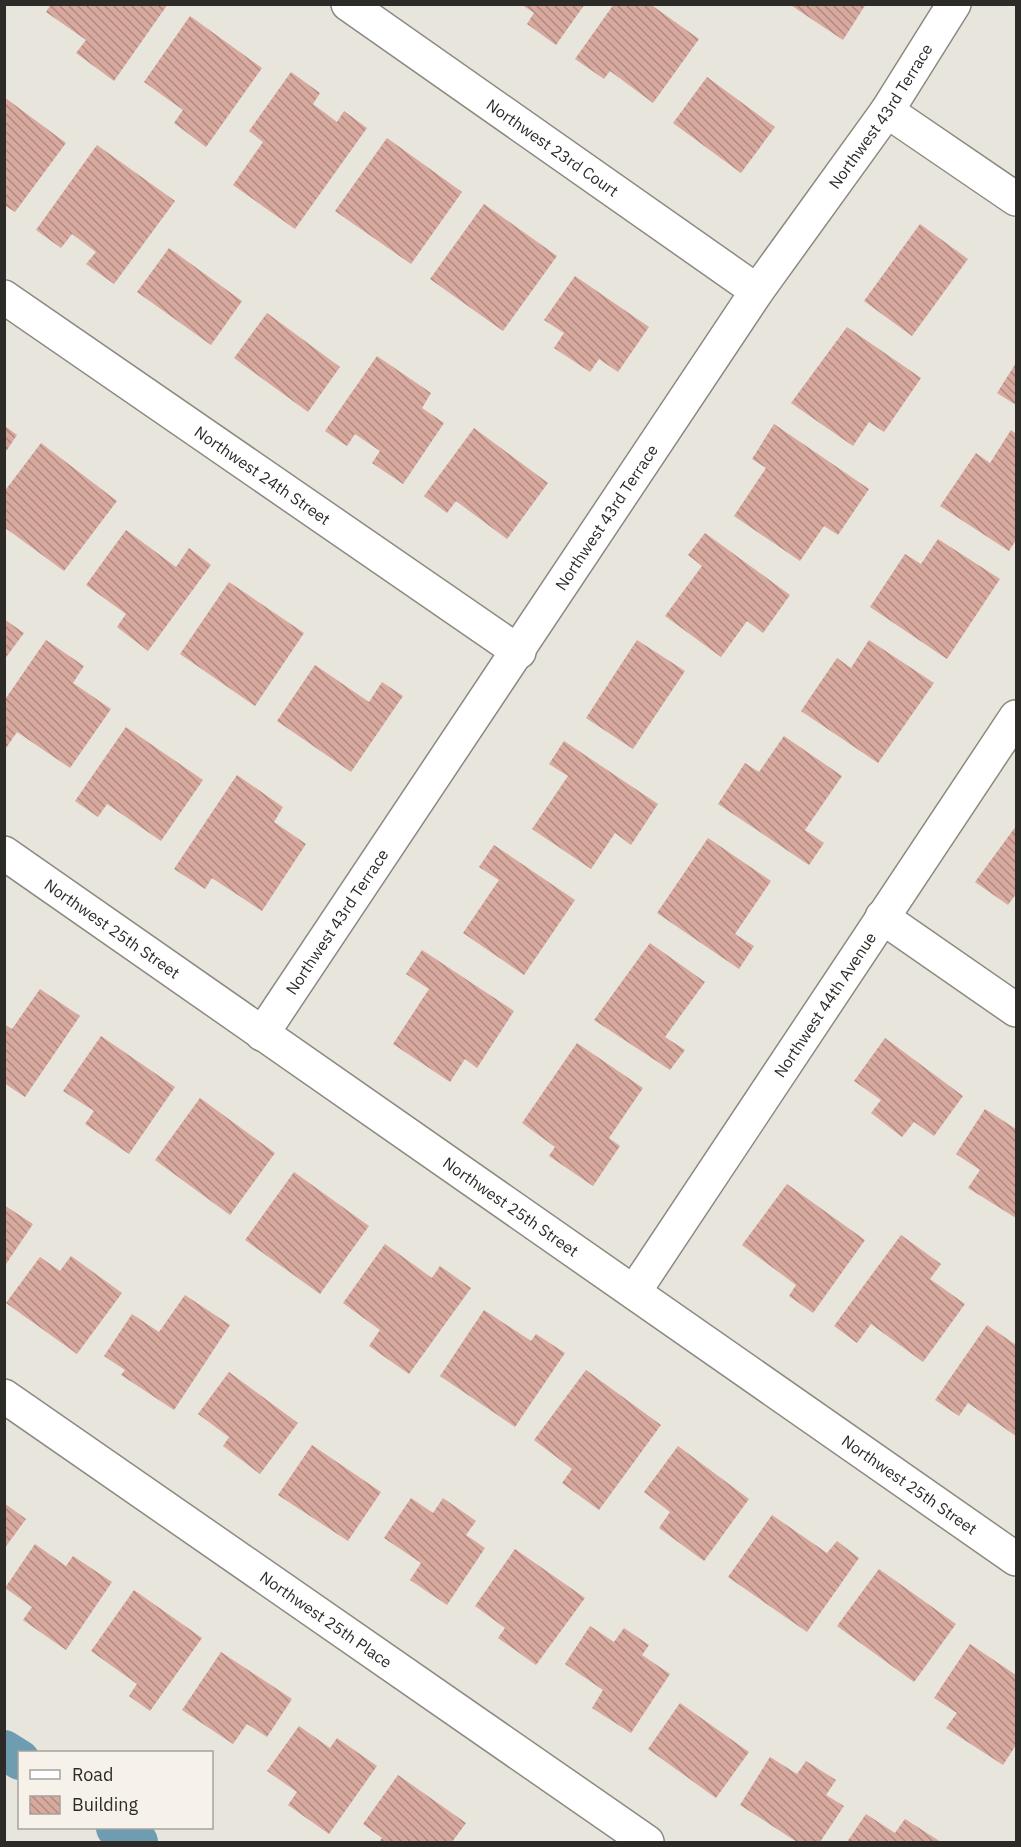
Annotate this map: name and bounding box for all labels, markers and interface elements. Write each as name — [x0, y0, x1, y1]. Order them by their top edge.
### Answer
street label: Northwest 43rd Terrace — [824, 40, 937, 192]
street label: Northwest 23rd Court — [483, 94, 622, 201]
street label: Northwest 24th Street — [191, 421, 334, 529]
street label: Northwest 43rd Terrace — [551, 440, 662, 594]
street label: Northwest 43rd Terrace — [281, 845, 393, 998]
street label: Northwest 25th Street — [41, 874, 184, 983]
street label: Northwest 44th Avenue — [770, 928, 880, 1081]
street label: Northwest 25th Street — [439, 1152, 582, 1261]
street label: Northwest 25th Street — [838, 1431, 981, 1539]
street label: Northwest 25th Place — [256, 1567, 396, 1672]
legend — [18, 1751, 213, 1829]
text: Road — [72, 1763, 113, 1786]
text: Building — [72, 1793, 139, 1816]

